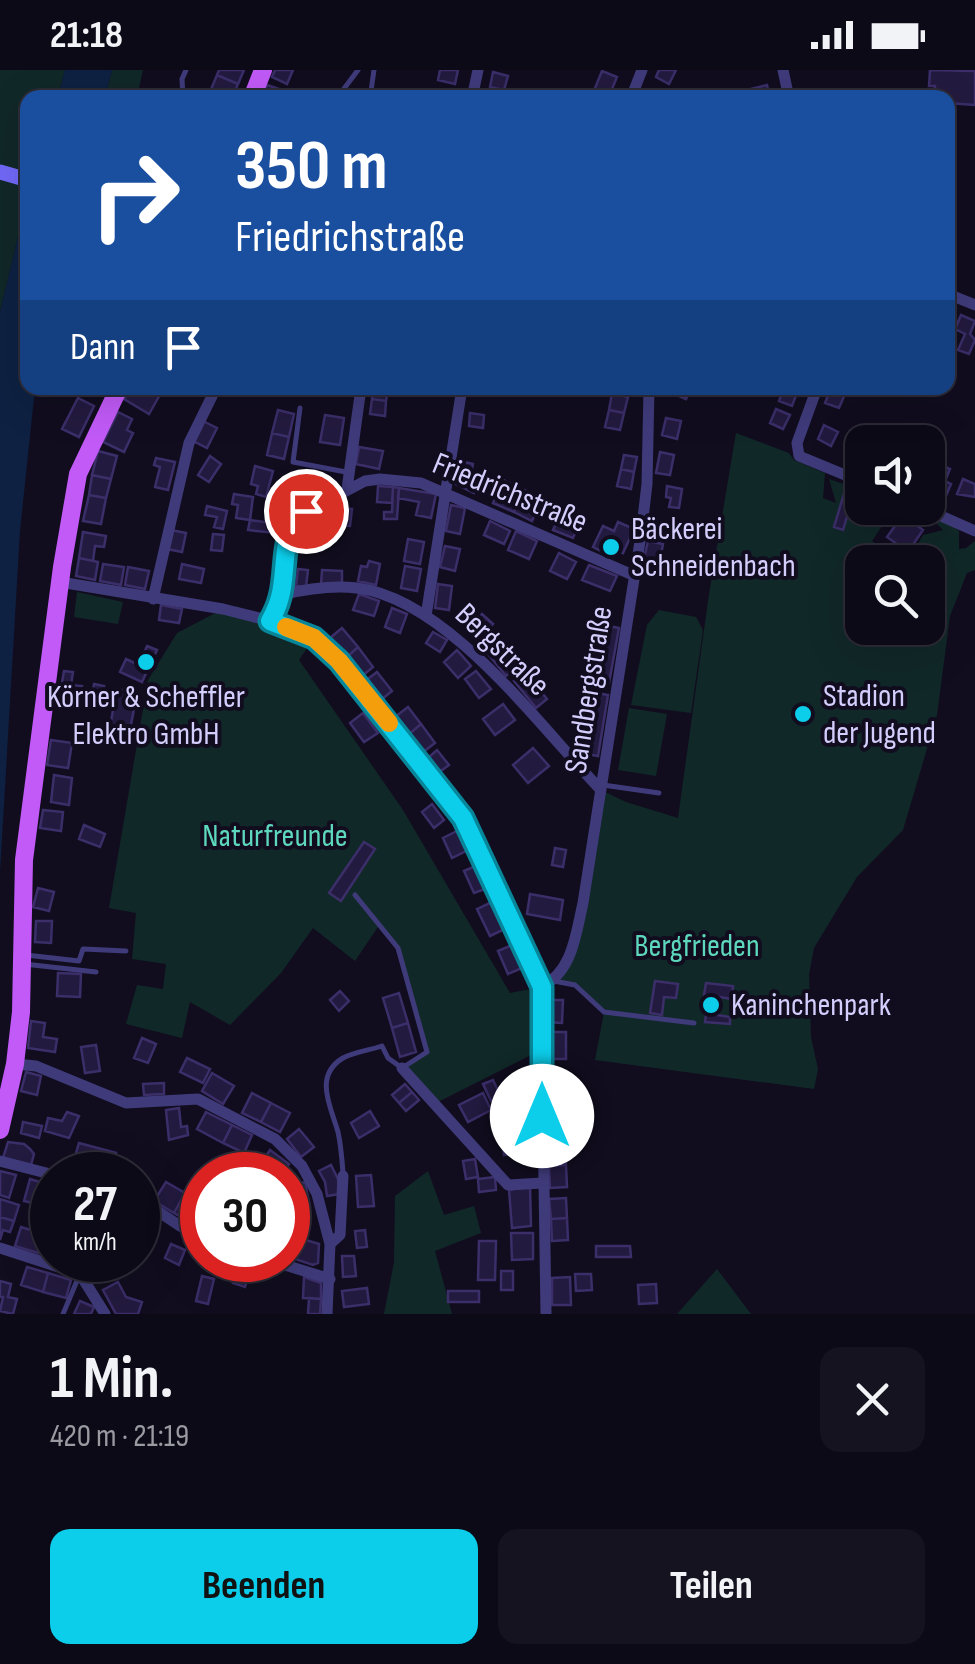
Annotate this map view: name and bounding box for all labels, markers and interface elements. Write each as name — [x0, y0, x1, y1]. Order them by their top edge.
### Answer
text: 21:18 — [50, 13, 123, 58]
text: 350 m — [235, 125, 388, 209]
icon: right — [70, 130, 200, 260]
text: Friedrichstraße — [235, 210, 465, 265]
icon: arrive — [156, 320, 211, 375]
text: Dann — [70, 325, 136, 370]
map controls — [845, 425, 945, 645]
button: sound — [845, 425, 945, 525]
street label: Friedrichstraße — [427, 444, 593, 542]
pin — [264, 469, 349, 554]
icon: arrive — [279, 484, 334, 539]
place label: Bäckerei Schneidenbach — [631, 510, 796, 586]
marker: Bäckerei Schneidenbach — [600, 536, 622, 558]
button: search — [845, 545, 945, 645]
street label: Bergstraße — [446, 595, 558, 705]
street label: Sandbergstraße — [557, 604, 621, 776]
marker: Körner & Scheffler Elektro GmbH — [135, 651, 157, 673]
place label: Stadion der Jugend — [823, 677, 936, 753]
place label: Körner & Scheffler Elektro GmbH — [47, 678, 245, 754]
marker: Stadion der Jugend — [792, 703, 814, 725]
park label: Naturfreunde — [202, 817, 348, 856]
park label: Bergfrieden — [634, 927, 760, 966]
place label: Kaninchenpark — [731, 986, 891, 1025]
marker: Kaninchenpark — [700, 994, 722, 1016]
position arrow — [490, 1064, 594, 1168]
speed limit sign: 30 — [180, 1152, 310, 1282]
text: 27 — [73, 1175, 117, 1235]
text: km/h — [73, 1227, 117, 1258]
text: 1 Min. — [50, 1343, 173, 1415]
button: close — [820, 1347, 925, 1452]
text: 420 m · 21:19 — [50, 1417, 189, 1456]
button: Beenden — [50, 1529, 478, 1644]
button: Teilen — [498, 1529, 925, 1644]

